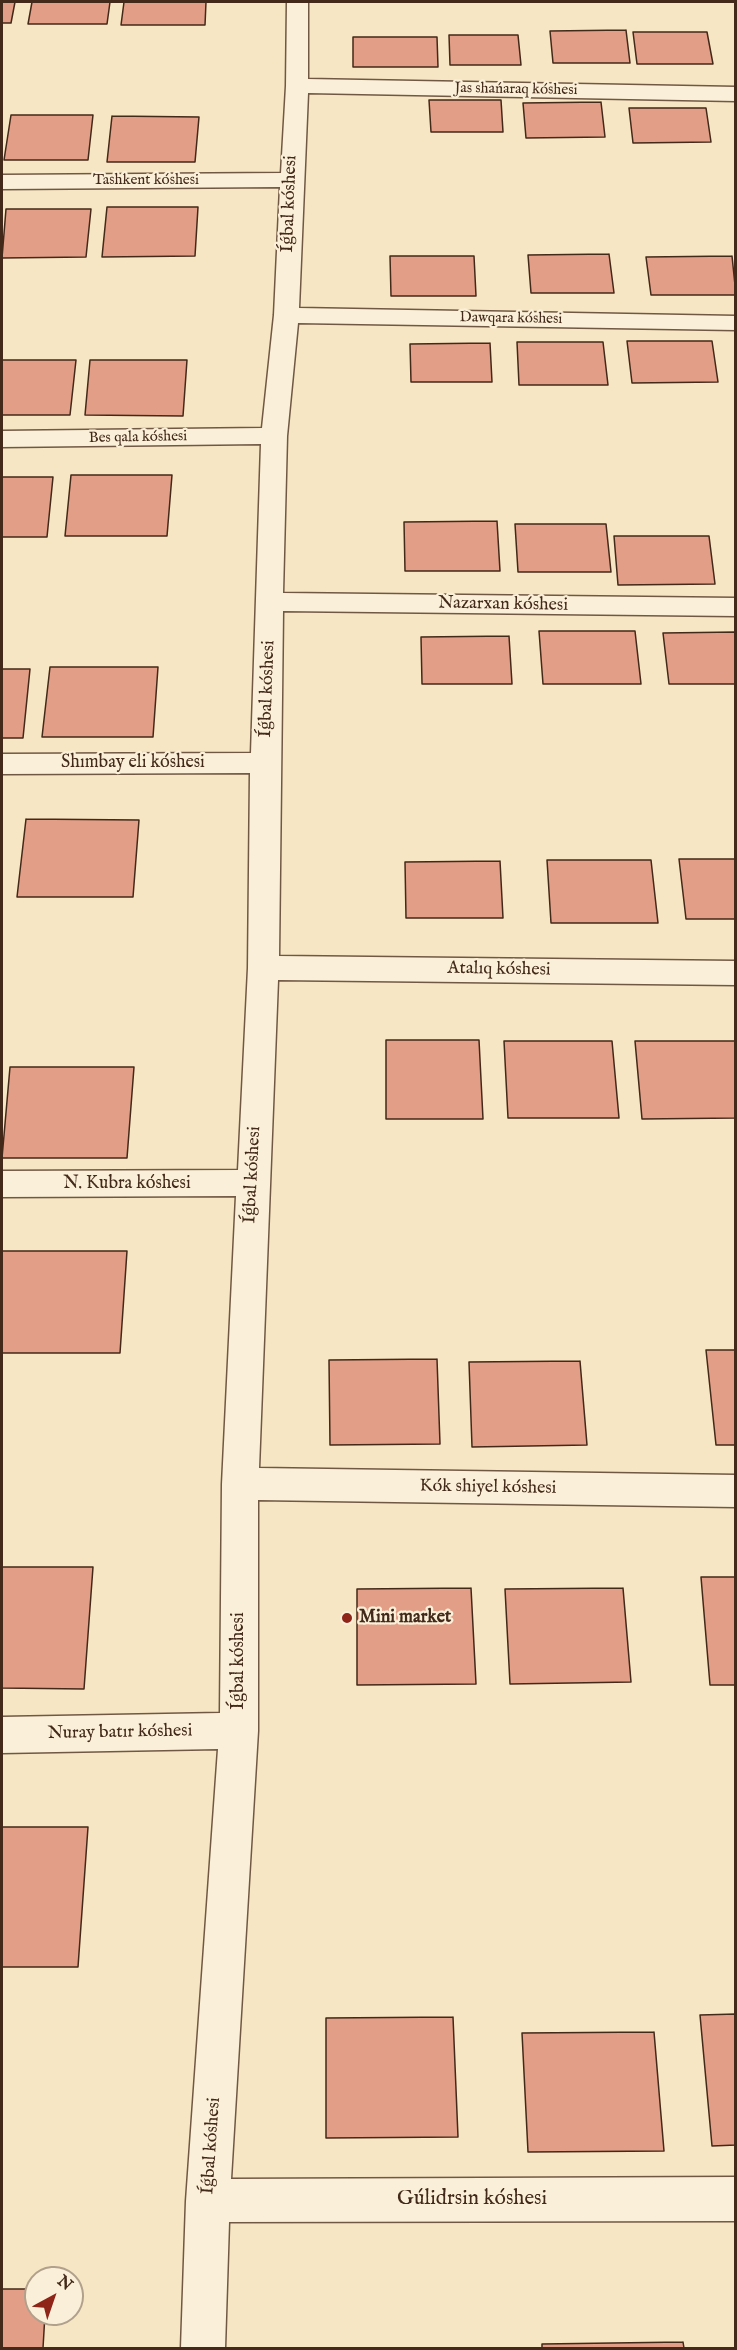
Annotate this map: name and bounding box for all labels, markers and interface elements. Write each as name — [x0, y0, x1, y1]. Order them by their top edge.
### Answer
street label: Jas shańaraq kóshesi — [454, 80, 578, 100]
street label: Íǵbal kóshesi — [278, 155, 302, 253]
street label: Tashkent kóshesi — [93, 172, 199, 190]
street label: Dawqara kóshesi — [460, 309, 562, 329]
street label: Bes qala kóshesi — [89, 428, 187, 448]
street label: Nazarxan kóshesi — [438, 593, 568, 617]
street label: Íǵbal kóshesi — [256, 640, 280, 738]
street label: Shımbay eli kóshesi — [61, 752, 205, 774]
street label: Atalıq kóshesi — [447, 958, 551, 982]
street label: Íǵbal kóshesi — [240, 1126, 266, 1224]
street label: N. Kubra kóshesi — [63, 1173, 191, 1195]
street label: Kók shiyel kóshesi — [419, 1476, 557, 1500]
place label: Mini market — [359, 1607, 451, 1629]
marker: Mini market — [340, 1611, 354, 1625]
street label: Íǵbal kóshesi — [228, 1612, 250, 1710]
street label: Nuray batır kóshesi — [47, 1721, 193, 1745]
street label: Íǵbal kóshesi — [198, 2097, 226, 2195]
street label: Gúlidrsin kóshesi — [397, 2187, 547, 2213]
north arrow — [24, 2266, 84, 2326]
text: N — [53, 2272, 76, 2296]

